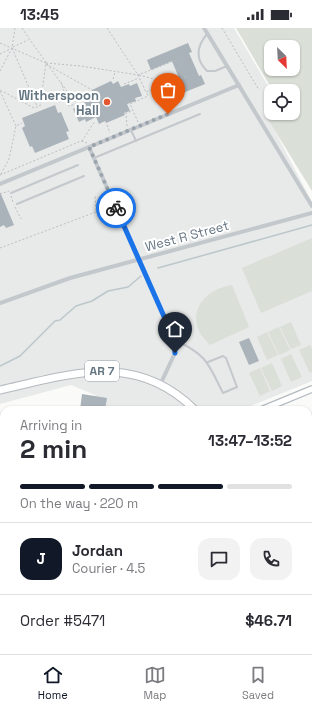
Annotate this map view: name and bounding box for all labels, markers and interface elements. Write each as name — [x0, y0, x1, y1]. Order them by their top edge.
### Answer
text: 13:45 — [20, 5, 59, 24]
north arrow — [264, 40, 300, 76]
map controls — [264, 40, 300, 120]
pin — [151, 73, 185, 114]
icon: bag — [157, 79, 179, 101]
button: locate — [264, 84, 300, 120]
place label: Witherspoon Hall — [18, 87, 99, 119]
marker: Witherspoon Hall — [102, 97, 112, 107]
courier — [96, 188, 136, 228]
icon: bike — [105, 197, 127, 219]
street label: West R Street — [143, 217, 231, 255]
pin — [158, 312, 192, 353]
icon: home — [164, 318, 186, 340]
road number: AR 7 — [85, 361, 119, 381]
text: Arriving in — [20, 417, 82, 434]
text: 13:47–13:52 — [208, 431, 292, 450]
text: 2 min — [20, 432, 87, 466]
text: On the way · 220 m — [20, 495, 138, 512]
button: chat — [198, 538, 240, 580]
button: phone — [250, 538, 292, 580]
text: Jordan — [72, 541, 123, 560]
text: J — [36, 549, 46, 568]
text: Courier · 4.5 — [72, 560, 145, 577]
text: Order #5471 — [20, 611, 105, 630]
text: $46.71 — [245, 611, 292, 630]
tab: Home — [38, 664, 68, 702]
tab: Map — [143, 664, 166, 702]
tab: Saved — [242, 664, 274, 702]

